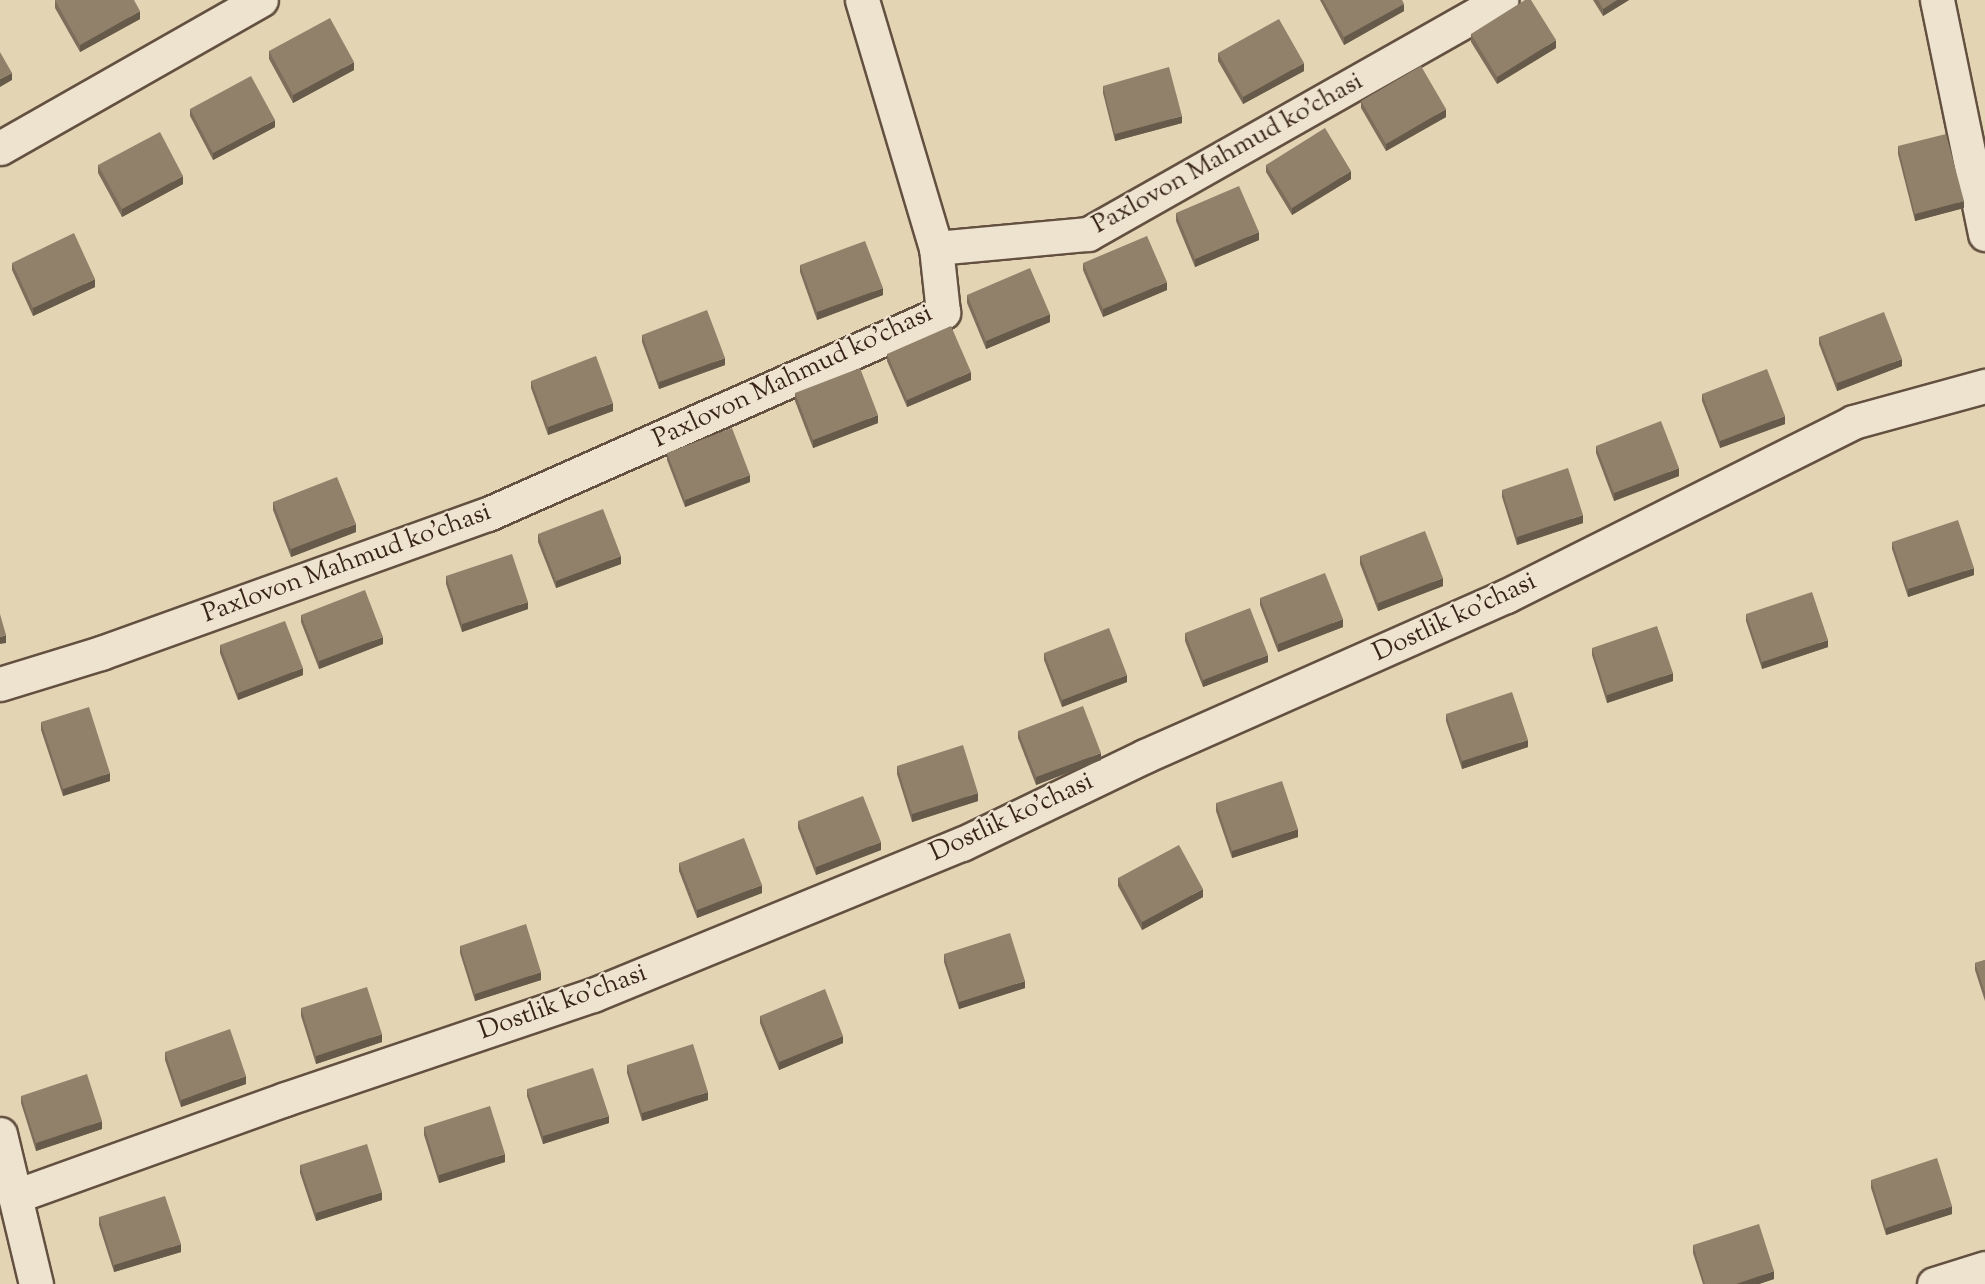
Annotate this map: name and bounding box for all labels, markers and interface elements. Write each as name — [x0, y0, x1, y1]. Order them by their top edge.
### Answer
street label: Paxlovon Mahmud ko'chasi — [1087, 66, 1369, 242]
street label: Paxlovon Mahmud ko'chasi — [648, 298, 938, 456]
street label: Paxlovon Mahmud ko'chasi — [198, 497, 496, 631]
street label: Dostlik ko'chasi — [1368, 567, 1542, 669]
street label: Dostlik ko'chasi — [925, 767, 1099, 869]
street label: Dostlik ko'chasi — [475, 958, 651, 1048]

